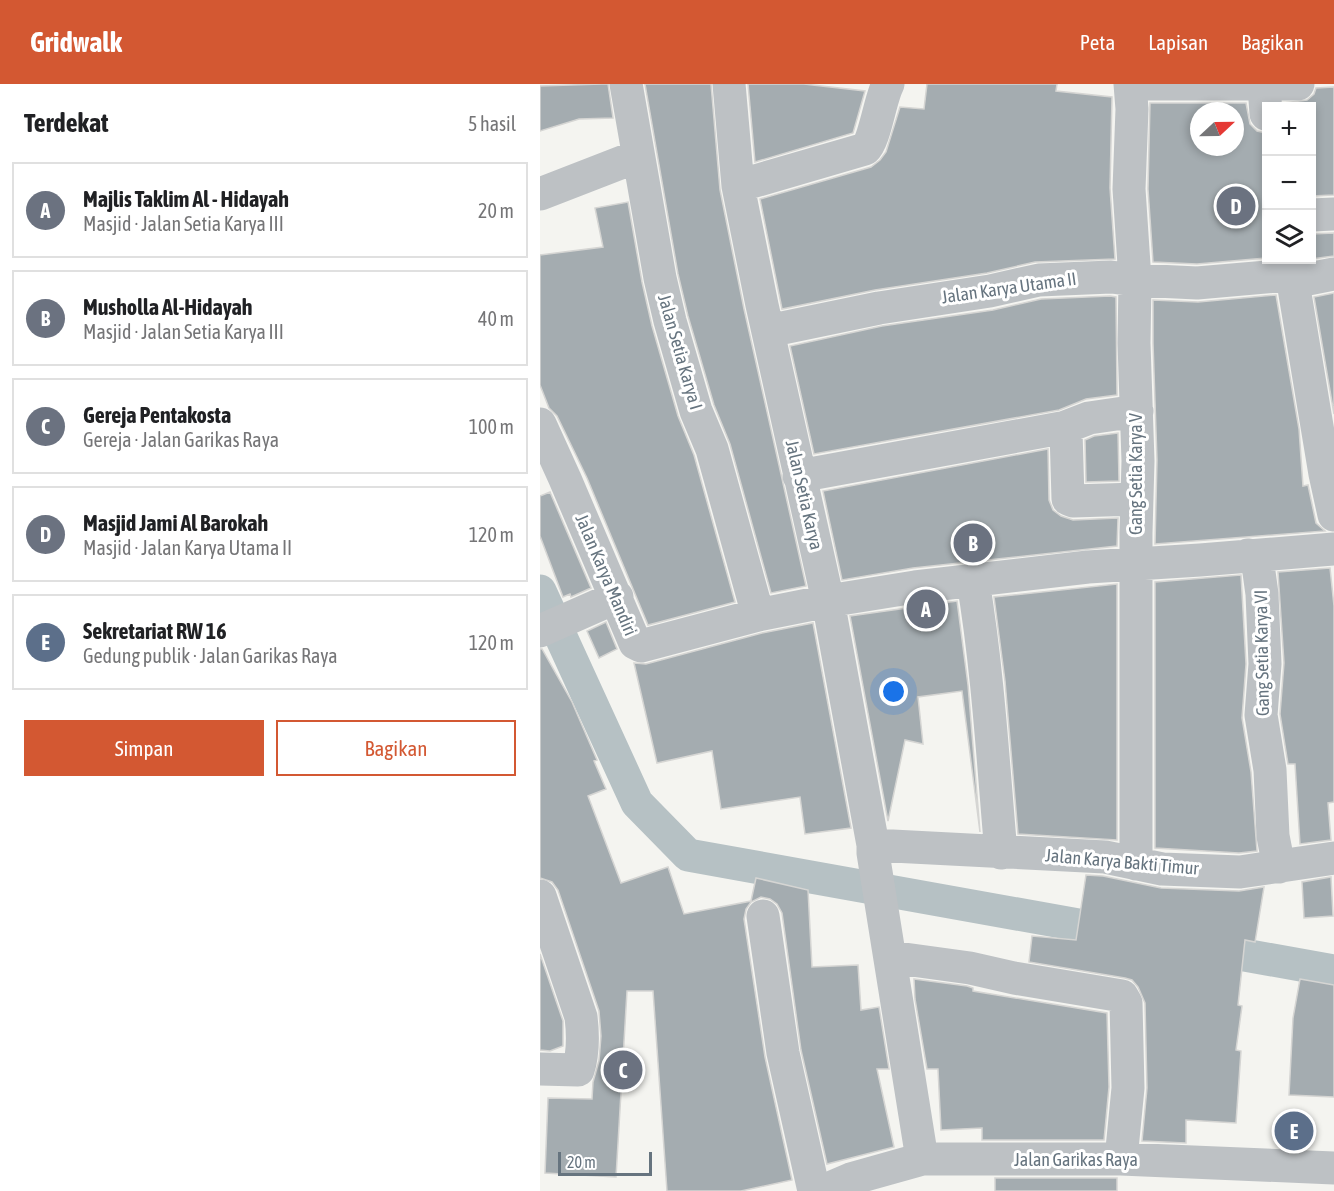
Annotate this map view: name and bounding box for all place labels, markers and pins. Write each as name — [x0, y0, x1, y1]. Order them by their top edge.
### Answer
pin: D — [1216, 184, 1256, 228]
pin: B — [954, 520, 992, 566]
pin: A — [906, 586, 946, 632]
pin: C — [604, 1048, 643, 1092]
pin: E — [1274, 1108, 1314, 1154]

